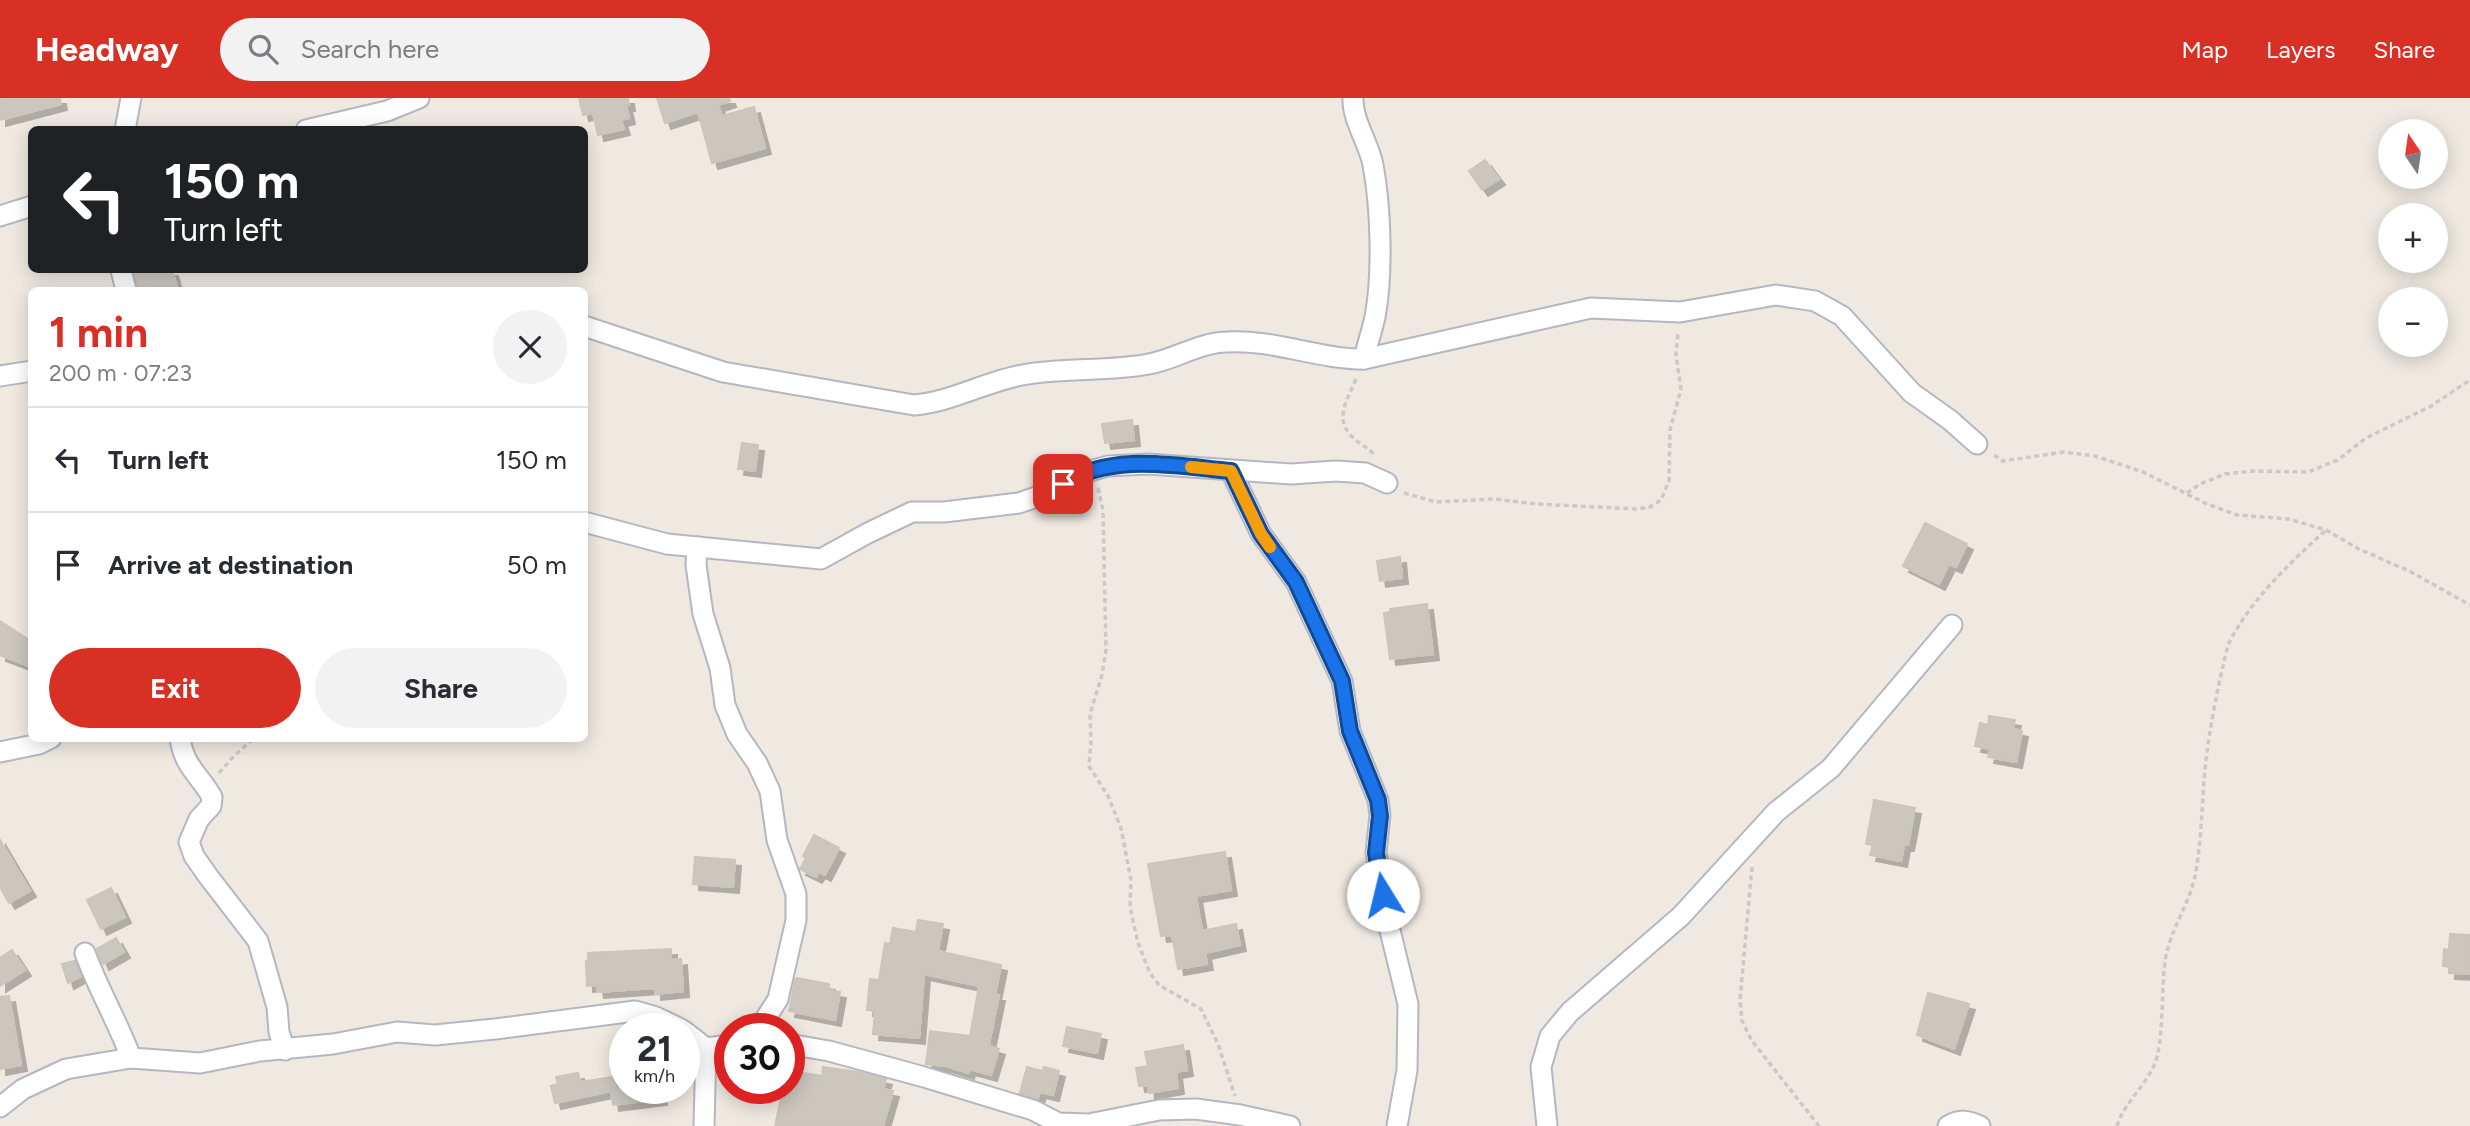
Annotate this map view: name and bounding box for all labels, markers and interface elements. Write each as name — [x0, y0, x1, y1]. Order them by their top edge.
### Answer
search box — [220, 18, 710, 81]
text: Headway — [35, 30, 178, 69]
icon: search — [244, 30, 282, 68]
text: Search here — [300, 33, 439, 65]
text: Map — [2181, 35, 2228, 64]
text: Layers — [2266, 35, 2335, 64]
text: Share — [2373, 35, 2435, 64]
north arrow — [2378, 119, 2448, 189]
map controls — [2378, 119, 2448, 357]
text: 150 m — [164, 151, 299, 210]
icon: left — [49, 154, 140, 245]
button: + — [2378, 203, 2448, 273]
text: Turn left — [164, 211, 283, 249]
button: − — [2378, 287, 2448, 357]
text: 1 min — [49, 307, 148, 358]
button: close — [493, 310, 567, 384]
text: 200 m · 07:23 — [49, 359, 192, 387]
icon: left — [49, 441, 87, 479]
text: Turn left — [108, 444, 209, 476]
text: 150 m — [496, 444, 567, 476]
pin — [1033, 454, 1093, 514]
icon: arrive — [1044, 465, 1082, 503]
icon: arrive — [49, 546, 87, 584]
text: Arrive at destination — [108, 549, 353, 581]
text: 50 m — [507, 549, 567, 581]
button: Exit — [49, 648, 301, 728]
button: Share — [315, 648, 567, 728]
position arrow — [1346, 858, 1420, 932]
speed limit sign: 30 — [714, 1013, 805, 1104]
text: 21 — [637, 1028, 672, 1070]
text: km/h — [634, 1065, 675, 1087]

